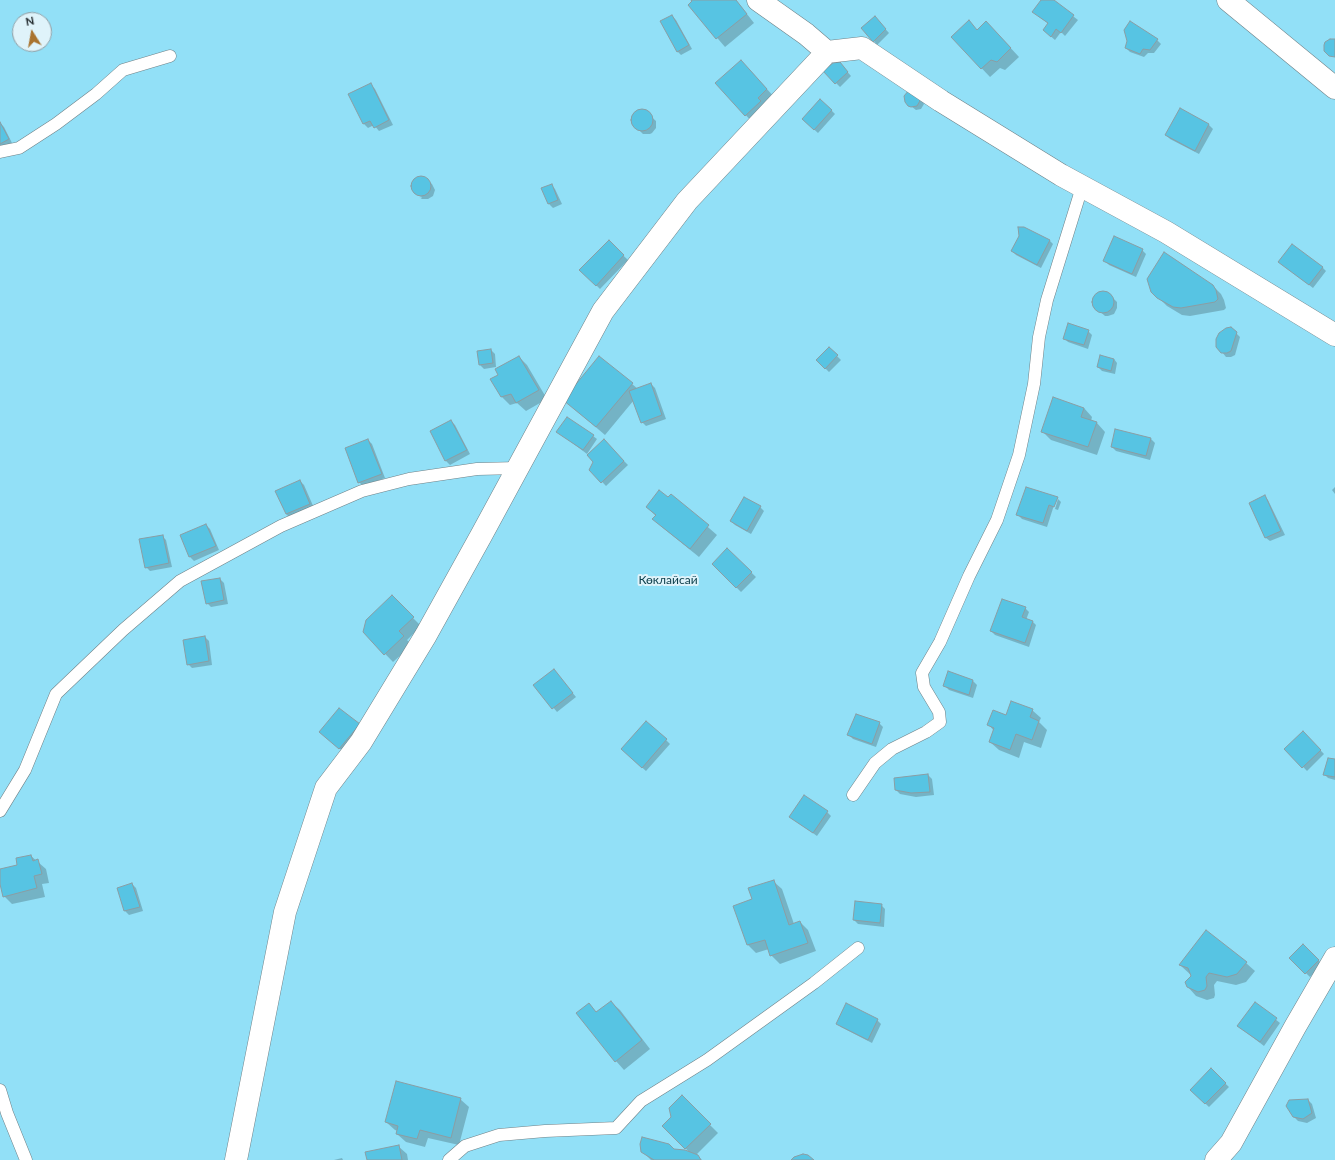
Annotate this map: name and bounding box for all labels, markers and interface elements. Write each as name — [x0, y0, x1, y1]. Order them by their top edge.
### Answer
north arrow — [12, 12, 52, 52]
text: N — [24, 14, 35, 28]
park label: Көклайсай — [638, 573, 698, 587]

